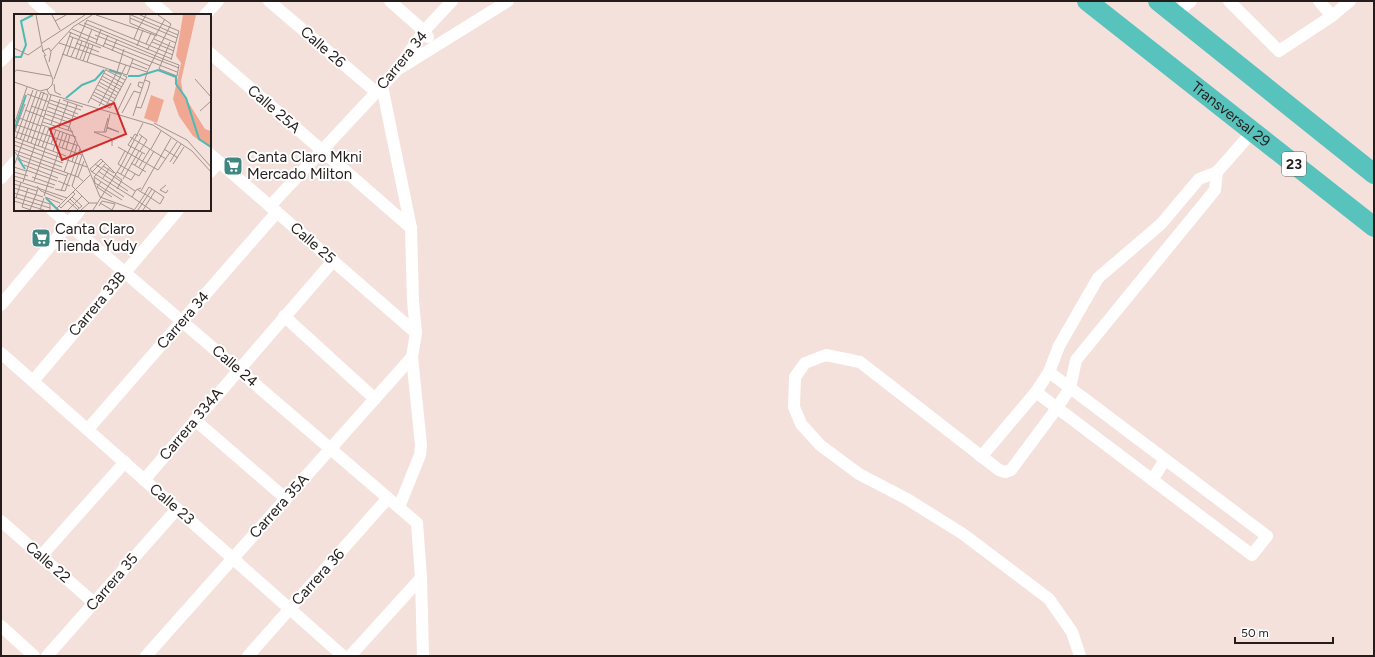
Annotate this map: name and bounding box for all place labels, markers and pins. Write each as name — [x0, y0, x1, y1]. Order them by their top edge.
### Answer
place label: Canta Claro Mkni Mercado Milton — [247, 148, 362, 183]
supermarket icon: Canta Claro Mkni Mercado Milton — [222, 155, 244, 177]
place label: Canta Claro Tienda Yudy — [55, 220, 137, 255]
supermarket icon: Canta Claro Tienda Yudy — [30, 227, 52, 249]

